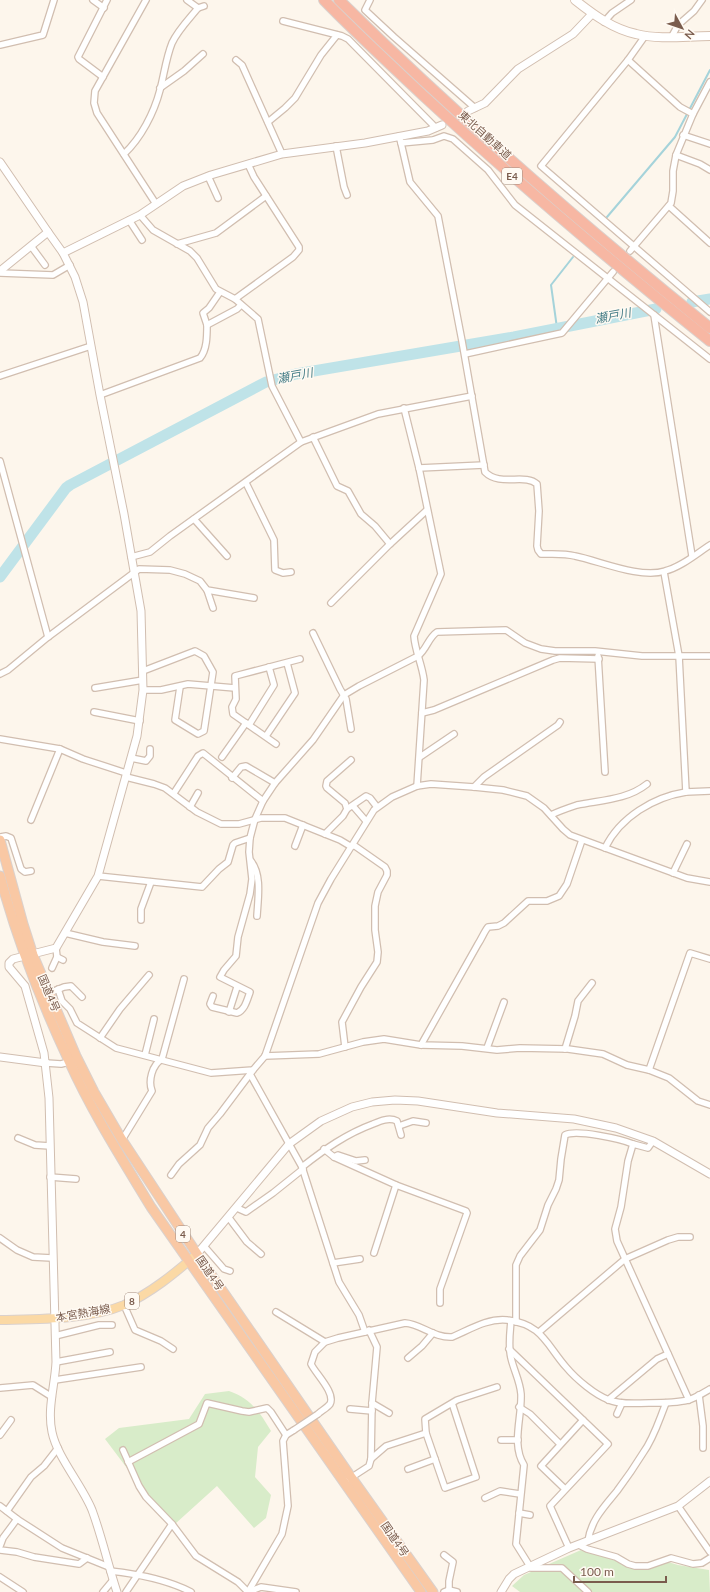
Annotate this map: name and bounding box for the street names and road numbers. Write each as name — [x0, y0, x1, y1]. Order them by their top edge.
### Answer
street label: 東北自動車道 — [456, 108, 514, 162]
road number: E4 — [502, 168, 522, 184]
street label: 国道4号 — [36, 972, 63, 1013]
road number: 4 — [176, 1226, 190, 1242]
street label: 国道4号 — [194, 1253, 227, 1293]
road number: 8 — [125, 1293, 139, 1309]
street label: 本宮熱海線 — [55, 1301, 111, 1324]
street label: 国道4号 — [379, 1519, 412, 1559]

